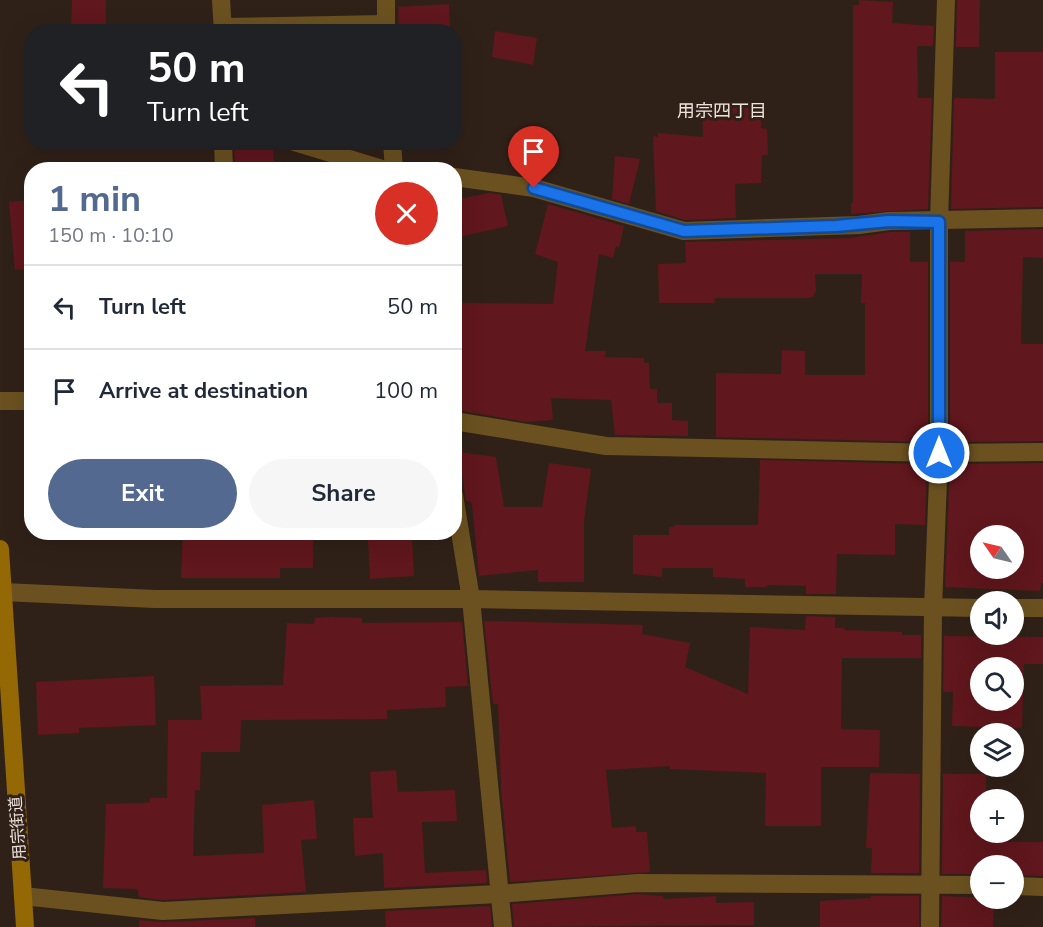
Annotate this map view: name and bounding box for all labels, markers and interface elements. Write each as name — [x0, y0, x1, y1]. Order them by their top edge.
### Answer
text: 50 m — [147, 40, 246, 97]
icon: left — [48, 48, 126, 126]
text: Turn left — [147, 94, 248, 131]
district label: 用宗四丁目 — [677, 99, 767, 123]
pin — [508, 126, 559, 188]
icon: arrive — [517, 135, 550, 168]
text: 1 min — [48, 175, 141, 224]
button: close — [375, 182, 438, 245]
text: 150 m · 10:10 — [48, 222, 174, 249]
icon: left — [48, 291, 81, 324]
text: Turn left — [99, 292, 186, 322]
text: 50 m — [387, 292, 438, 322]
icon: arrive — [48, 375, 81, 408]
text: Arrive at destination — [99, 376, 308, 406]
text: 100 m — [374, 376, 438, 406]
position arrow — [907, 421, 971, 485]
button: Exit — [48, 459, 237, 528]
button: Share — [249, 459, 438, 528]
north arrow — [970, 525, 1024, 579]
map controls — [970, 525, 1024, 909]
button: sound — [970, 591, 1024, 645]
button: search — [970, 657, 1024, 711]
button: layers — [970, 723, 1024, 777]
button: + — [970, 789, 1024, 843]
street label: 用宗街道 — [5, 795, 31, 861]
button: − — [970, 855, 1024, 909]

